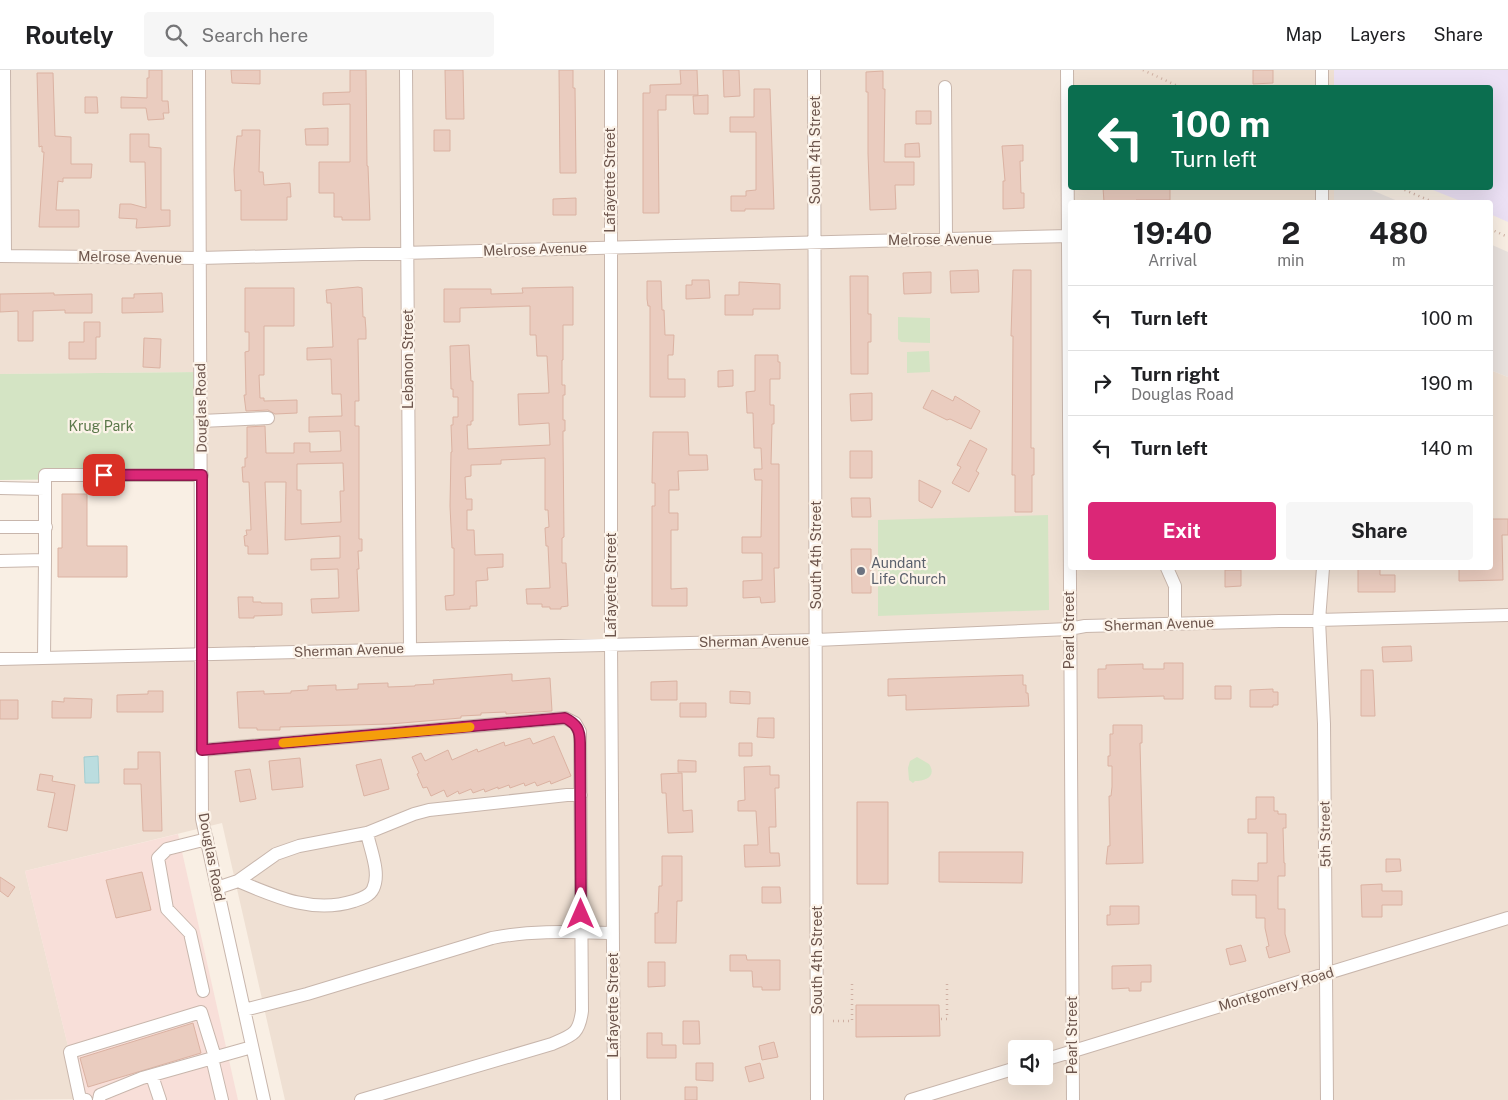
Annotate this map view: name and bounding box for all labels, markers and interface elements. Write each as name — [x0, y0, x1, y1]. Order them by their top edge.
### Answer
search box — [144, 12, 494, 57]
text: Routely — [25, 21, 114, 49]
icon: search — [162, 21, 190, 49]
text: Search here — [202, 24, 308, 46]
text: Map — [1286, 24, 1322, 45]
text: Layers — [1350, 24, 1406, 45]
text: Share — [1434, 24, 1483, 45]
street label: South 4th Street — [807, 96, 823, 204]
text: 100 m — [1171, 104, 1270, 145]
icon: left — [1088, 105, 1153, 170]
street label: Lafayette Street — [602, 127, 618, 233]
text: Turn left — [1171, 146, 1257, 172]
text: 19:40 — [1133, 215, 1212, 251]
text: 2 — [1281, 215, 1300, 251]
text: 480 — [1369, 215, 1428, 251]
street label: Melrose Avenue — [888, 230, 992, 248]
street label: Melrose Avenue — [483, 239, 587, 259]
street label: Melrose Avenue — [78, 248, 182, 266]
text: Arrival — [1148, 251, 1197, 270]
text: min — [1277, 251, 1304, 270]
text: m — [1392, 251, 1406, 270]
icon: left — [1088, 304, 1116, 332]
text: Turn left — [1131, 307, 1208, 329]
text: 100 m — [1421, 307, 1473, 329]
street label: Lebanon Street — [400, 309, 416, 409]
street label: Douglas Road — [192, 363, 210, 453]
text: Turn right — [1131, 363, 1220, 385]
icon: right — [1088, 369, 1116, 397]
text: 190 m — [1421, 372, 1473, 394]
text: Douglas Road — [1131, 385, 1234, 404]
park label: Krug Park — [68, 418, 134, 434]
icon: left — [1088, 434, 1116, 462]
text: Turn left — [1131, 437, 1208, 459]
text: 140 m — [1421, 437, 1473, 459]
pin — [83, 454, 125, 496]
icon: arrive — [90, 461, 118, 489]
street label: South 4th Street — [808, 501, 824, 609]
button: Exit — [1088, 502, 1276, 560]
button: Share — [1286, 502, 1473, 560]
street label: Lafayette Street — [603, 532, 619, 638]
place label: Aundant Life Church — [871, 555, 946, 587]
marker: Aundant Life Church — [855, 565, 867, 577]
street label: Pearl Street — [1061, 591, 1077, 669]
street label: Sherman Avenue — [1104, 614, 1214, 634]
street label: Sherman Avenue — [699, 632, 809, 650]
street label: Sherman Avenue — [294, 640, 404, 660]
street label: 5th Street — [1316, 800, 1334, 868]
street label: Douglas Road — [196, 811, 228, 903]
position arrow — [554, 887, 606, 939]
street label: South 4th Street — [809, 906, 825, 1014]
street label: Lafayette Street — [605, 952, 621, 1058]
street label: Montgomery Road — [1216, 964, 1336, 1014]
street label: Pearl Street — [1064, 996, 1080, 1074]
map controls — [1008, 1040, 1053, 1085]
button: sound — [1008, 1040, 1053, 1085]

